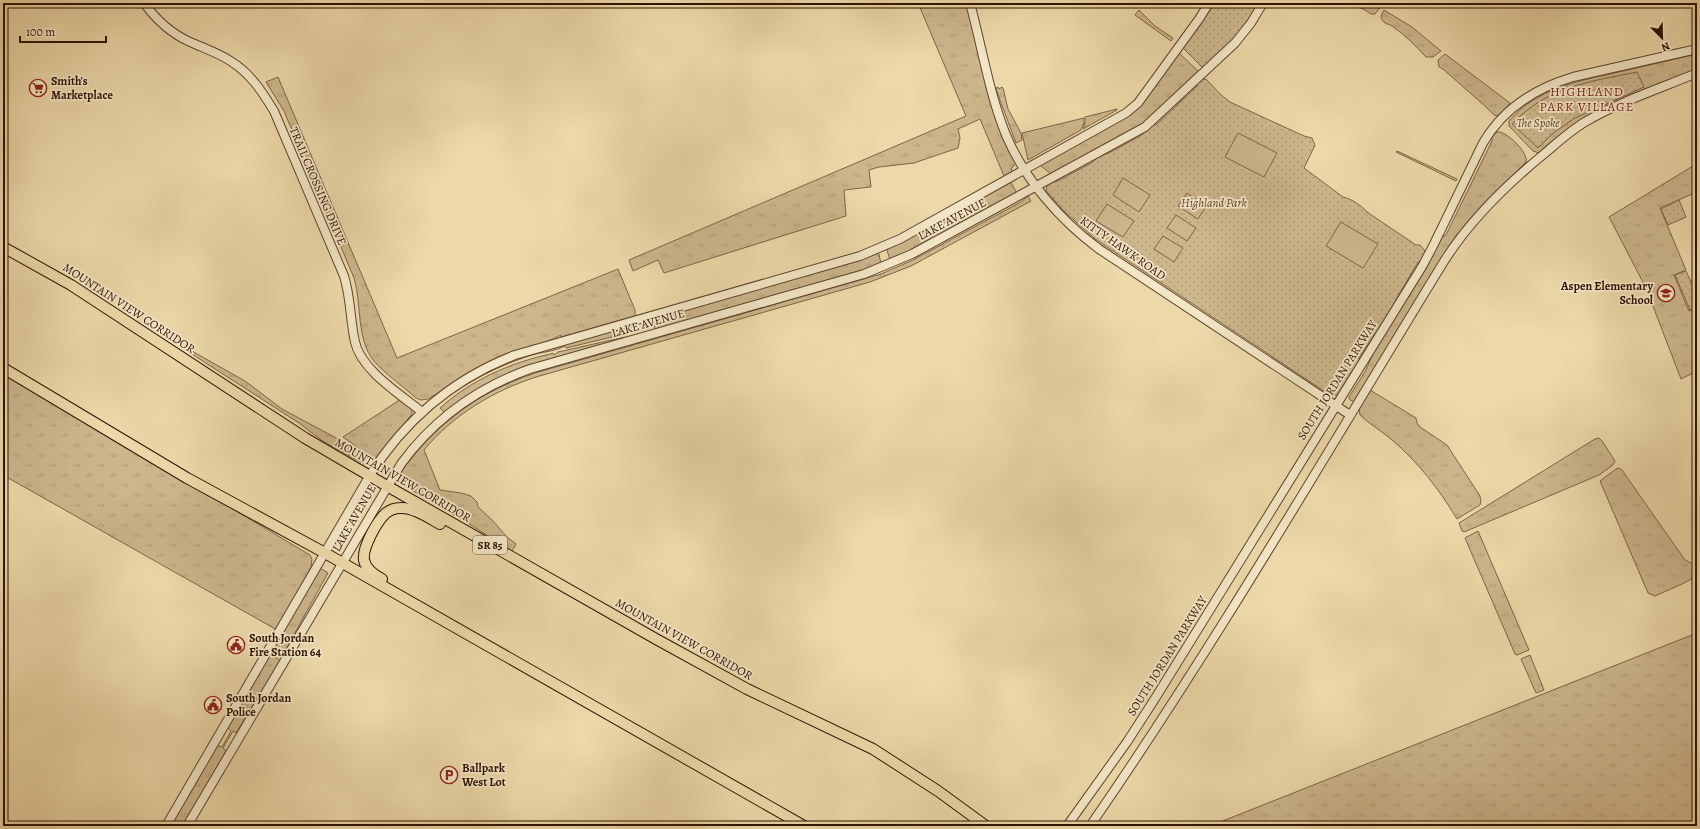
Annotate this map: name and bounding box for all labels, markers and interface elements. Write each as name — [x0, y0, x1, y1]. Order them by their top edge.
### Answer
scale bar — [20, 18, 106, 44]
north arrow — [1642, 18, 1682, 58]
text: 100 m — [26, 24, 55, 40]
text: N — [1659, 38, 1672, 55]
place label: Smith's Marketplace — [51, 73, 114, 103]
supermarket icon: Smith's Marketplace — [28, 78, 48, 98]
district label: HIGHLAND PARK VILLAGE — [1540, 83, 1634, 115]
park label: The Spoke — [1516, 115, 1560, 131]
street label: TRAIL CROSSING DRIVE — [286, 124, 350, 248]
street label: LAKE AVENUE — [915, 194, 989, 244]
park label: Highland Park — [1181, 195, 1248, 211]
street label: KITTY HAWK ROAD — [1077, 212, 1169, 284]
street label: MOUNTAIN VIEW CORRIDOR — [60, 259, 199, 357]
place label: Aspen Elementary School — [1560, 278, 1654, 308]
school or university icon: Aspen Elementary School — [1656, 283, 1676, 303]
street label: LAKE AVENUE — [610, 305, 686, 341]
street label: SOUTH JORDAN PARKWAY — [1294, 317, 1381, 443]
street label: MOUNTAIN VIEW CORRIDOR — [332, 434, 474, 526]
street label: LAKE AVENUE — [328, 481, 380, 555]
road number: SR 85 — [473, 536, 507, 554]
street label: SOUTH JORDAN PARKWAY — [1124, 593, 1211, 719]
street label: MOUNTAIN VIEW CORRIDOR — [613, 595, 756, 684]
place label: South Jordan Fire Station 64 — [249, 630, 321, 660]
public building icon: South Jordan Fire Station 64 — [226, 635, 246, 655]
place label: South Jordan Police — [226, 690, 291, 720]
public building icon: South Jordan Police — [203, 695, 223, 715]
place label: Ballpark West Lot — [461, 760, 506, 790]
parking icon: Ballpark West Lot — [439, 765, 459, 785]

